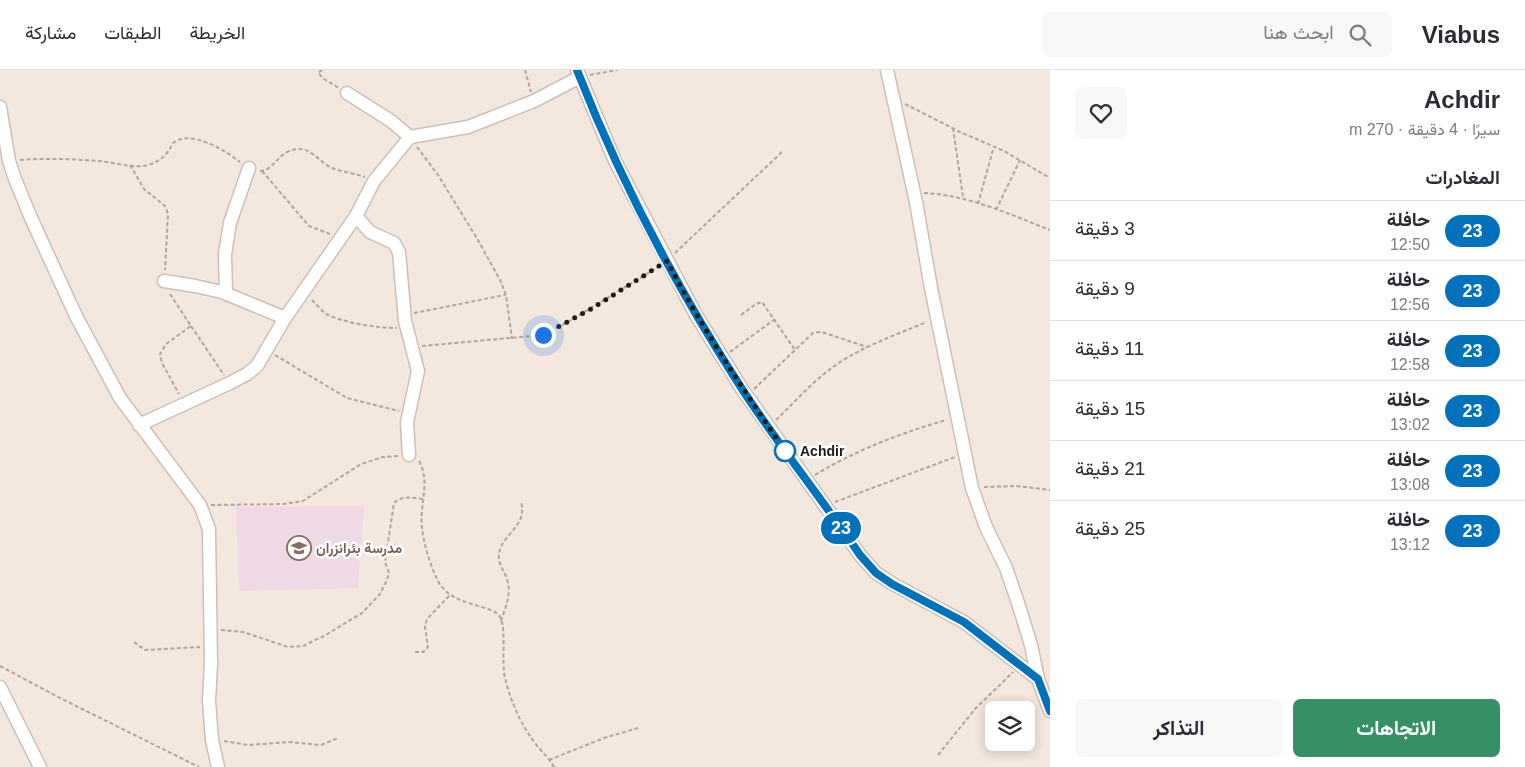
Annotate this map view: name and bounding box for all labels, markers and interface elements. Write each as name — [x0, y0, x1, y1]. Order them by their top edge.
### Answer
search box — [1042, 12, 1392, 57]
icon: search — [1346, 21, 1374, 49]
text: Viabus — [1422, 21, 1500, 48]
text: ابحث هنا — [1263, 22, 1334, 43]
text: مشاركة — [25, 23, 76, 43]
text: الطبقات — [104, 23, 161, 43]
text: الخريطة — [189, 23, 245, 43]
text: Achdir — [1424, 86, 1500, 113]
button: heart — [1075, 87, 1127, 139]
text: سيرًا · 4 دقيقة · 270 m — [1349, 121, 1500, 138]
text: المغادرات — [1425, 167, 1500, 188]
text: حافلة — [1387, 209, 1430, 230]
text: 3 دقيقة — [1075, 218, 1135, 239]
text: 23 — [1462, 221, 1483, 241]
text: 12:50 — [1390, 236, 1430, 253]
text: حافلة — [1387, 269, 1430, 290]
text: 9 دقيقة — [1075, 278, 1135, 299]
text: 23 — [1462, 281, 1483, 301]
text: 12:56 — [1390, 296, 1430, 313]
your location — [531, 323, 556, 348]
text: حافلة — [1387, 329, 1430, 350]
text: 11 دقيقة — [1075, 338, 1144, 359]
text: 23 — [1462, 341, 1483, 361]
text: 12:58 — [1390, 356, 1430, 373]
text: حافلة — [1387, 389, 1430, 410]
text: 15 دقيقة — [1075, 398, 1145, 419]
text: 23 — [1462, 401, 1483, 421]
text: 13:02 — [1390, 416, 1430, 433]
marker: Achdir — [774, 440, 796, 462]
place label: Achdir — [800, 443, 845, 459]
text: حافلة — [1387, 449, 1430, 470]
text: 21 دقيقة — [1075, 458, 1145, 479]
text: 23 — [1462, 461, 1483, 481]
text: 13:08 — [1390, 476, 1430, 493]
text: حافلة — [1387, 509, 1430, 530]
line badge: 23 — [818, 512, 864, 544]
text: 23 — [831, 518, 851, 538]
text: 25 دقيقة — [1075, 518, 1145, 539]
text: 23 — [1462, 521, 1483, 541]
school or university icon: مدرسة بئرانزران — [286, 535, 312, 561]
text: 13:12 — [1390, 536, 1430, 553]
place label: مدرسة بئرانزران — [316, 540, 403, 557]
button: التذاكر — [1075, 699, 1283, 757]
button: الاتجاهات — [1293, 699, 1500, 757]
map controls — [985, 701, 1035, 751]
button: layers — [985, 701, 1035, 751]

